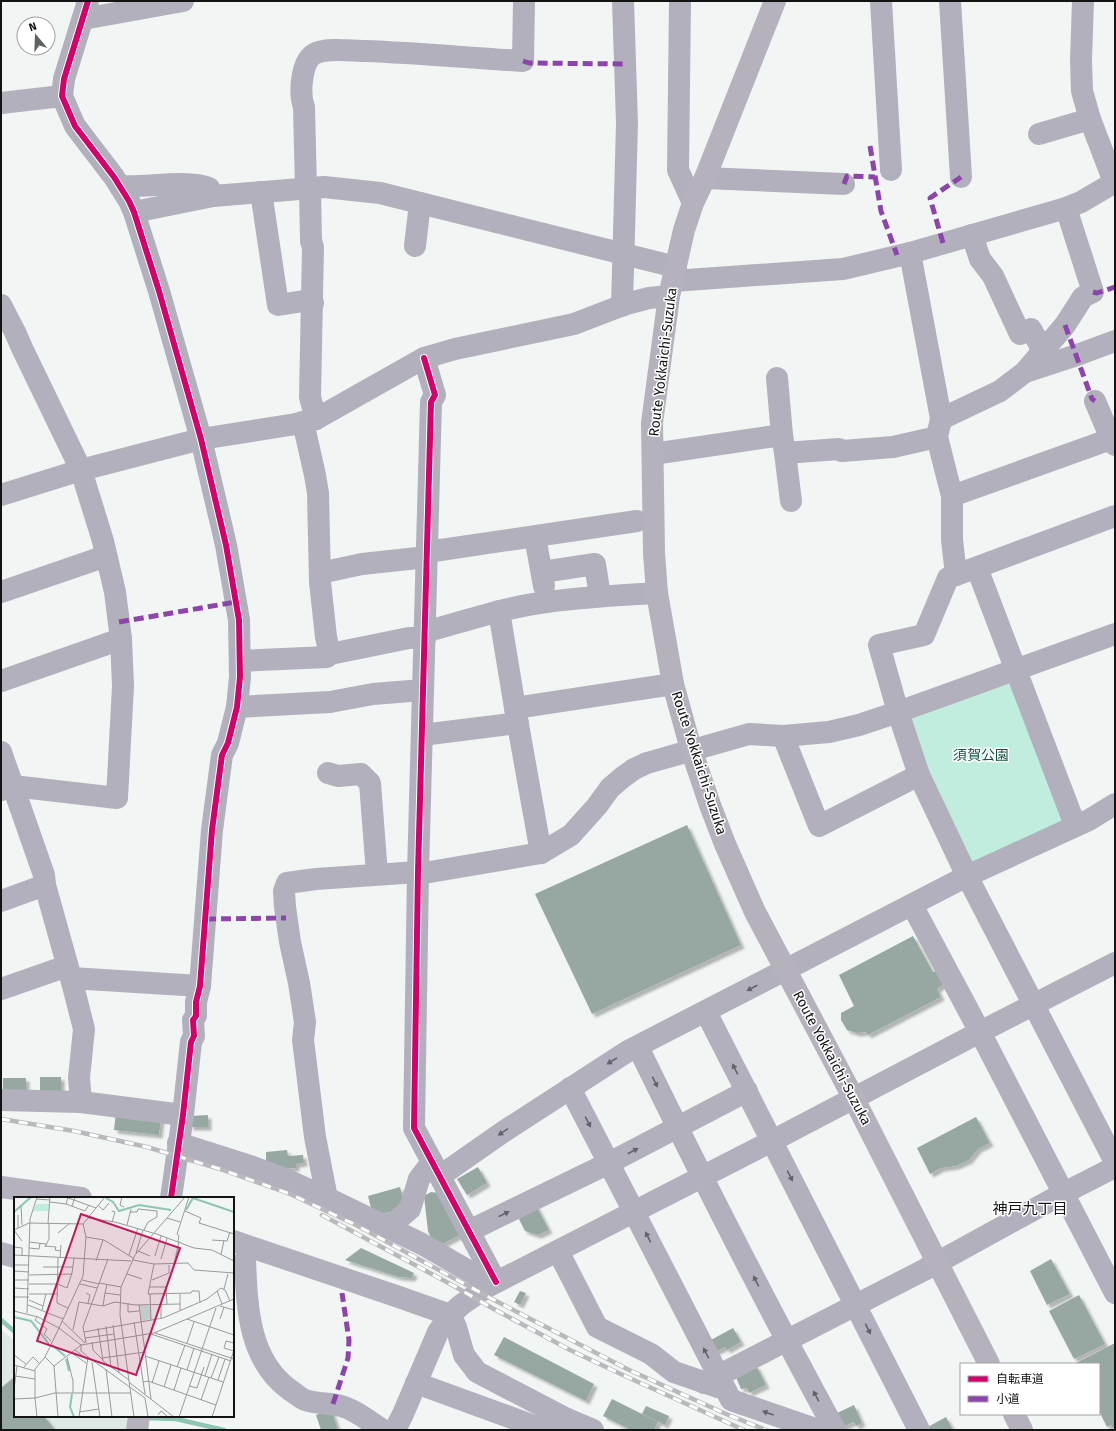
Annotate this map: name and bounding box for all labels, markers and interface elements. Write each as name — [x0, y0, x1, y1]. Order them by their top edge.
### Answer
north arrow — [16, 16, 56, 56]
text: N — [27, 20, 38, 34]
street label: Route Yokkaichi-Suzuka — [645, 287, 681, 437]
street label: Route Yokkaichi-Suzuka — [668, 689, 730, 837]
park label: 須賀公園 — [953, 747, 1009, 764]
one-way arrow — [746, 985, 757, 991]
street label: Route Yokkaichi-Suzuka — [789, 988, 875, 1128]
one-way arrow — [606, 1058, 618, 1065]
one-way arrow — [732, 1063, 738, 1075]
one-way arrow — [652, 1076, 658, 1087]
one-way arrow — [584, 1116, 591, 1128]
one-way arrow — [498, 1128, 508, 1136]
one-way arrow — [627, 1147, 639, 1154]
one-way arrow — [787, 1170, 793, 1182]
inset map — [14, 1197, 234, 1417]
district label: 神戸九丁目 — [992, 1200, 1068, 1218]
one-way arrow — [498, 1211, 509, 1217]
one-way arrow — [645, 1232, 651, 1243]
one-way arrow — [752, 1275, 759, 1286]
one-way arrow — [865, 1323, 871, 1335]
one-way arrow — [703, 1348, 709, 1359]
legend — [960, 1363, 1100, 1415]
text: 自転車道 — [996, 1372, 1044, 1386]
one-way arrow — [813, 1390, 819, 1402]
text: 小道 — [996, 1392, 1020, 1406]
one-way arrow — [761, 1409, 773, 1415]

